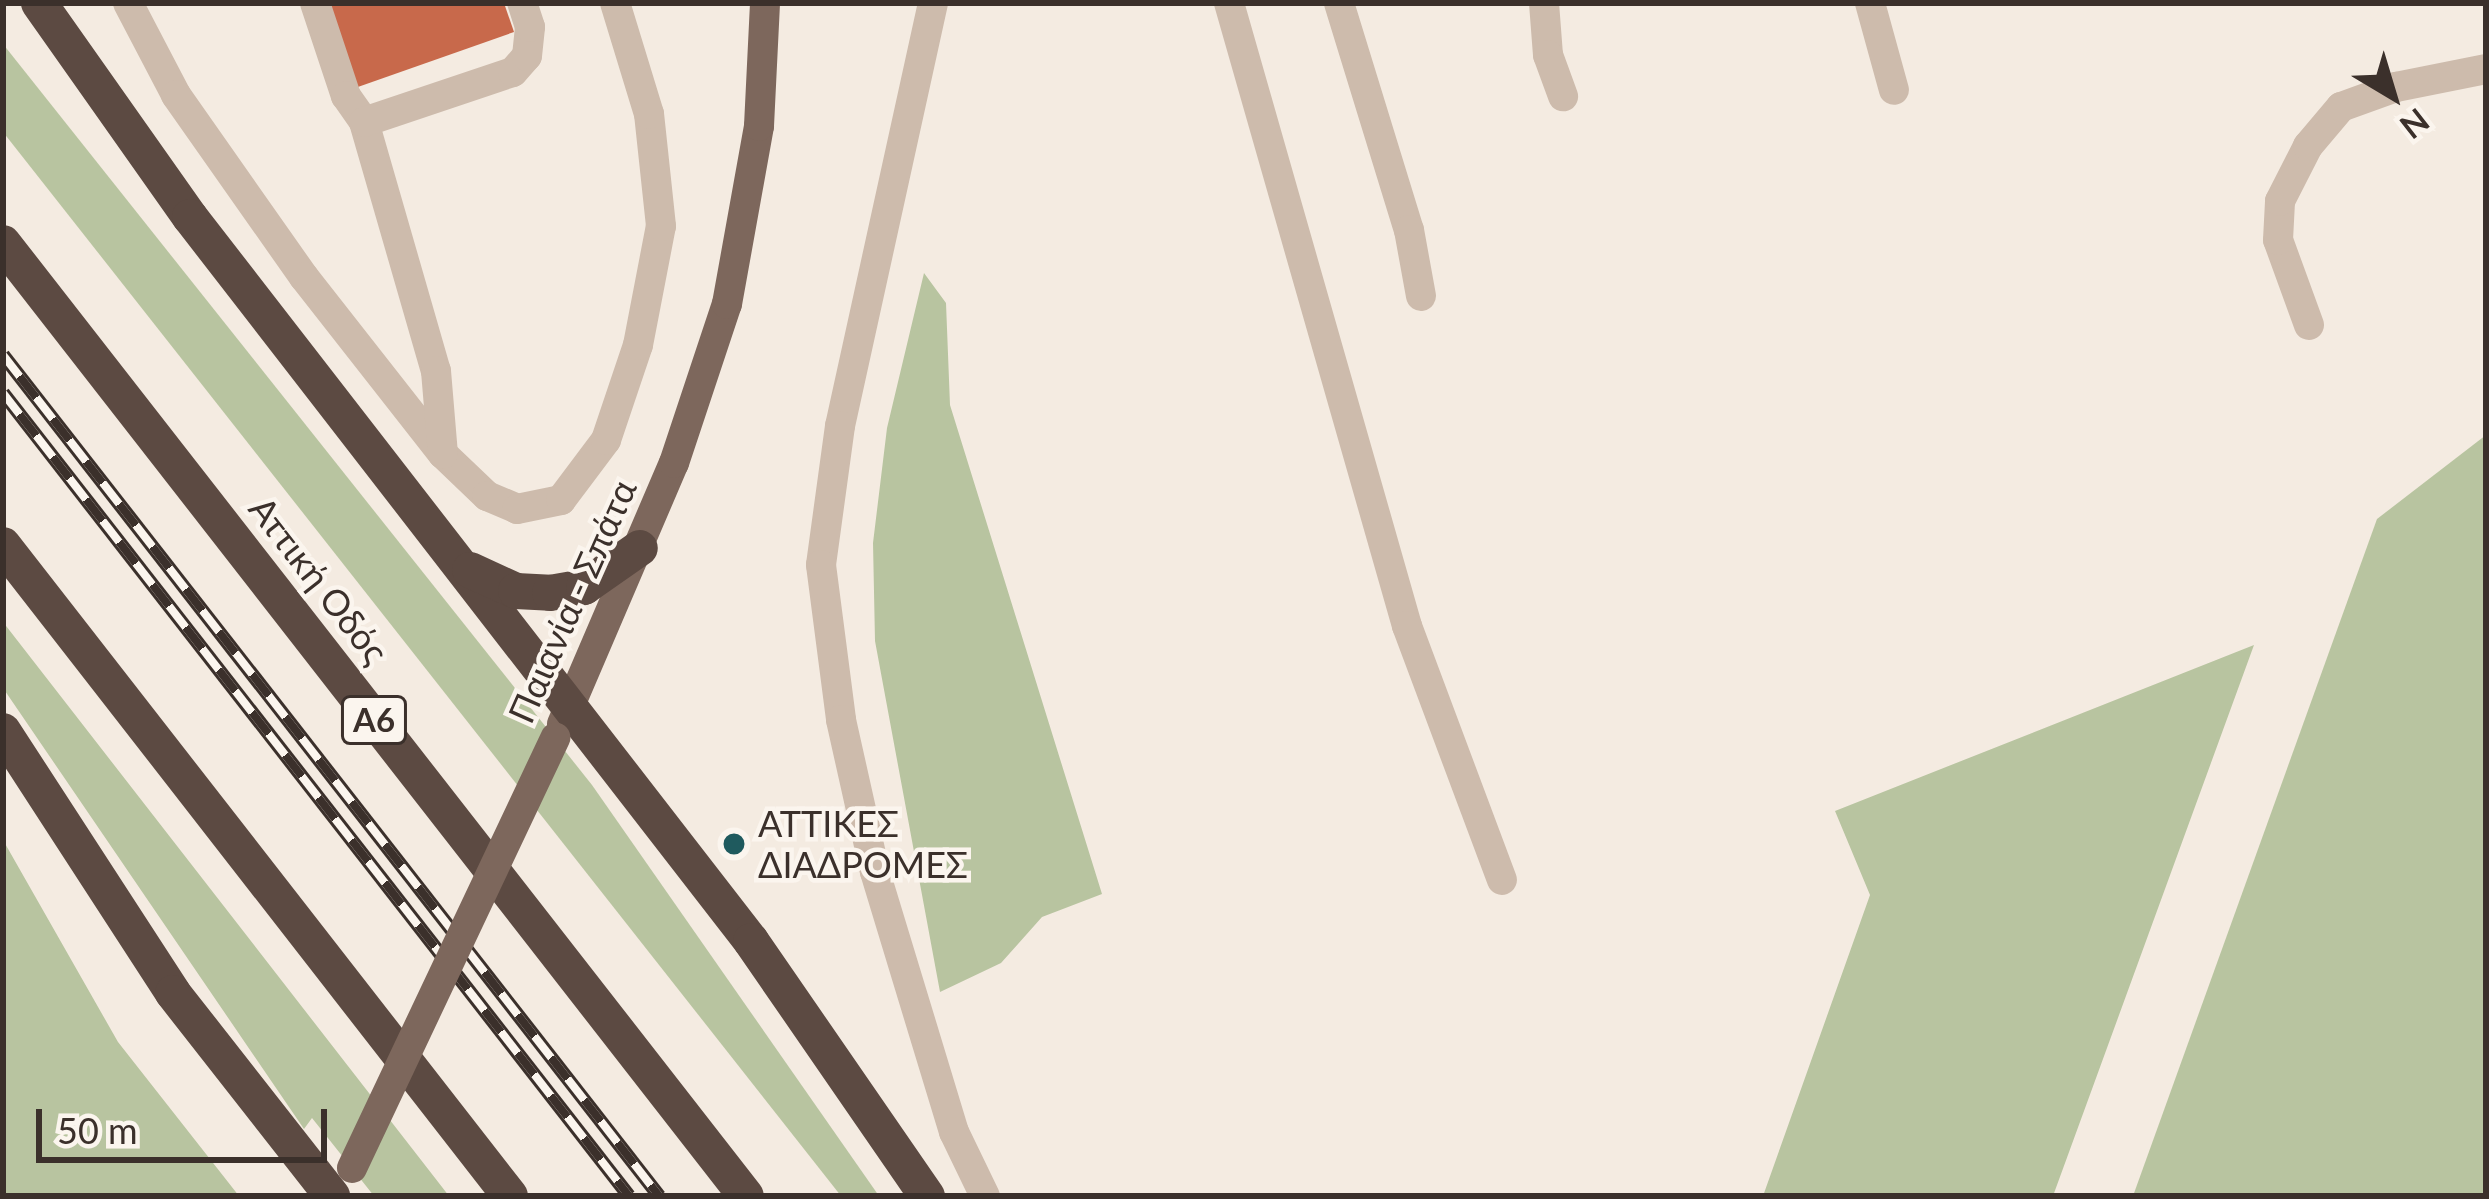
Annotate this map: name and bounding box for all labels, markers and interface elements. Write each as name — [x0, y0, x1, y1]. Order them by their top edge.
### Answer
north arrow — [2333, 36, 2453, 156]
text: N — [2393, 101, 2437, 148]
street label: Παιανία - Σπάτα — [499, 473, 645, 729]
street label: Αττική Οδός — [241, 488, 397, 672]
road number: Α6 — [338, 693, 410, 747]
place label: ΑΤΤΙΚΕΣ ΔΙΑΔΡΟΜΕΣ — [758, 801, 968, 886]
marker: ΑΤΤΙΚΕΣ ΔΙΑΔΡΟΜΕΣ — [721, 831, 747, 857]
scale bar — [42, 1085, 333, 1159]
text: 50 m — [57, 1108, 138, 1152]

